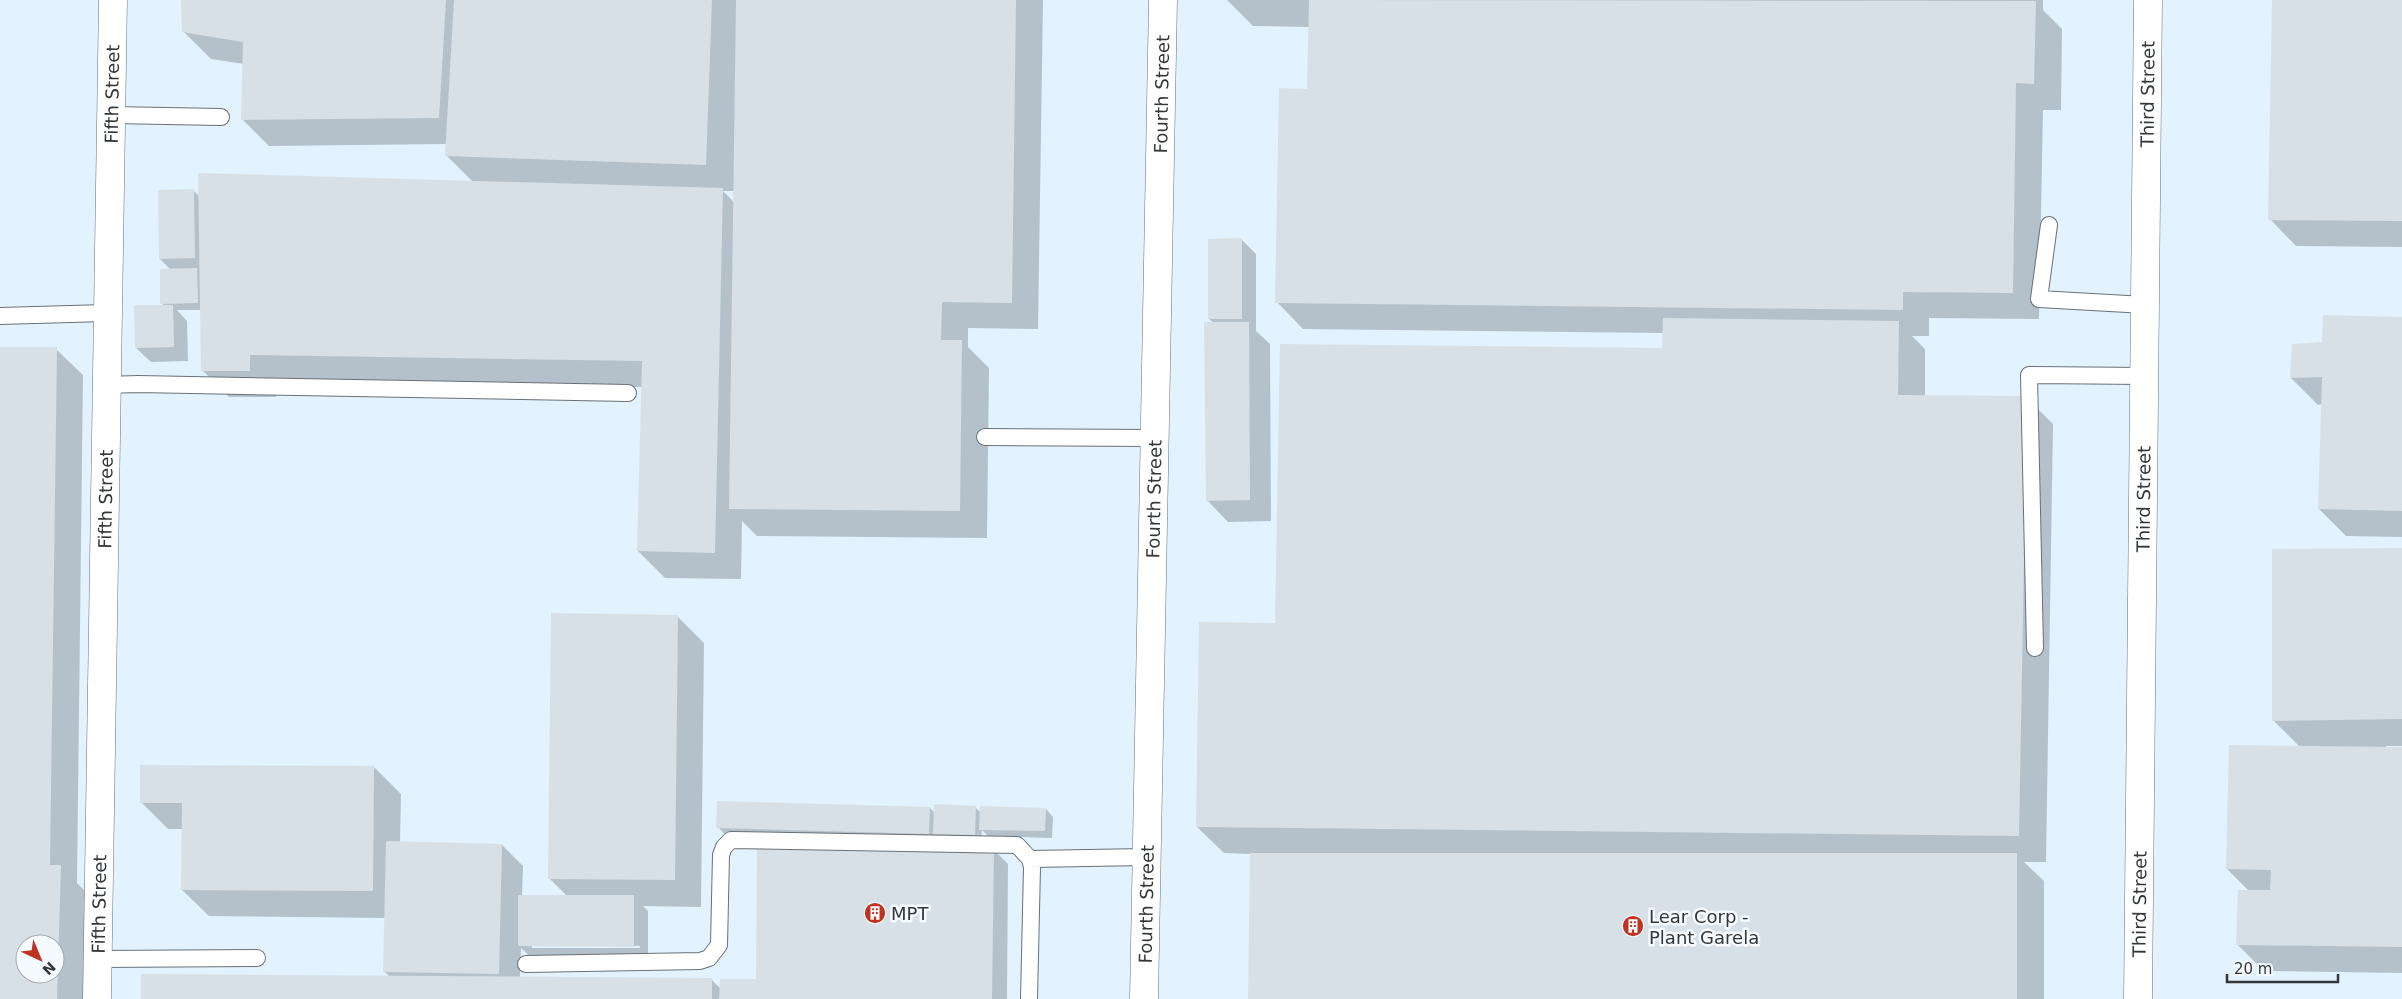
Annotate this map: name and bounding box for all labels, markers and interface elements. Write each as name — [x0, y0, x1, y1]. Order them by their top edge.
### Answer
street label: Fourth Street — [1150, 35, 1173, 154]
street label: Third Street — [2136, 41, 2158, 148]
street label: Fifth Street — [100, 44, 123, 144]
street label: Fourth Street — [1142, 440, 1165, 559]
street label: Third Street — [2132, 446, 2154, 553]
street label: Fifth Street — [94, 449, 116, 549]
street label: Fourth Street — [1134, 845, 1157, 963]
street label: Third Street — [2128, 851, 2150, 958]
street label: Fifth Street — [87, 854, 110, 954]
building icon: MPT — [863, 901, 887, 925]
place label: MPT — [891, 903, 929, 924]
place label: Lear Corp - Plant Garela — [1649, 906, 1759, 948]
building icon: Lear Corp - Plant Garela — [1621, 914, 1645, 938]
north arrow — [15, 934, 65, 984]
scale bar — [2227, 952, 2338, 984]
text: N — [39, 959, 59, 978]
text: 20 m — [2234, 960, 2272, 978]

